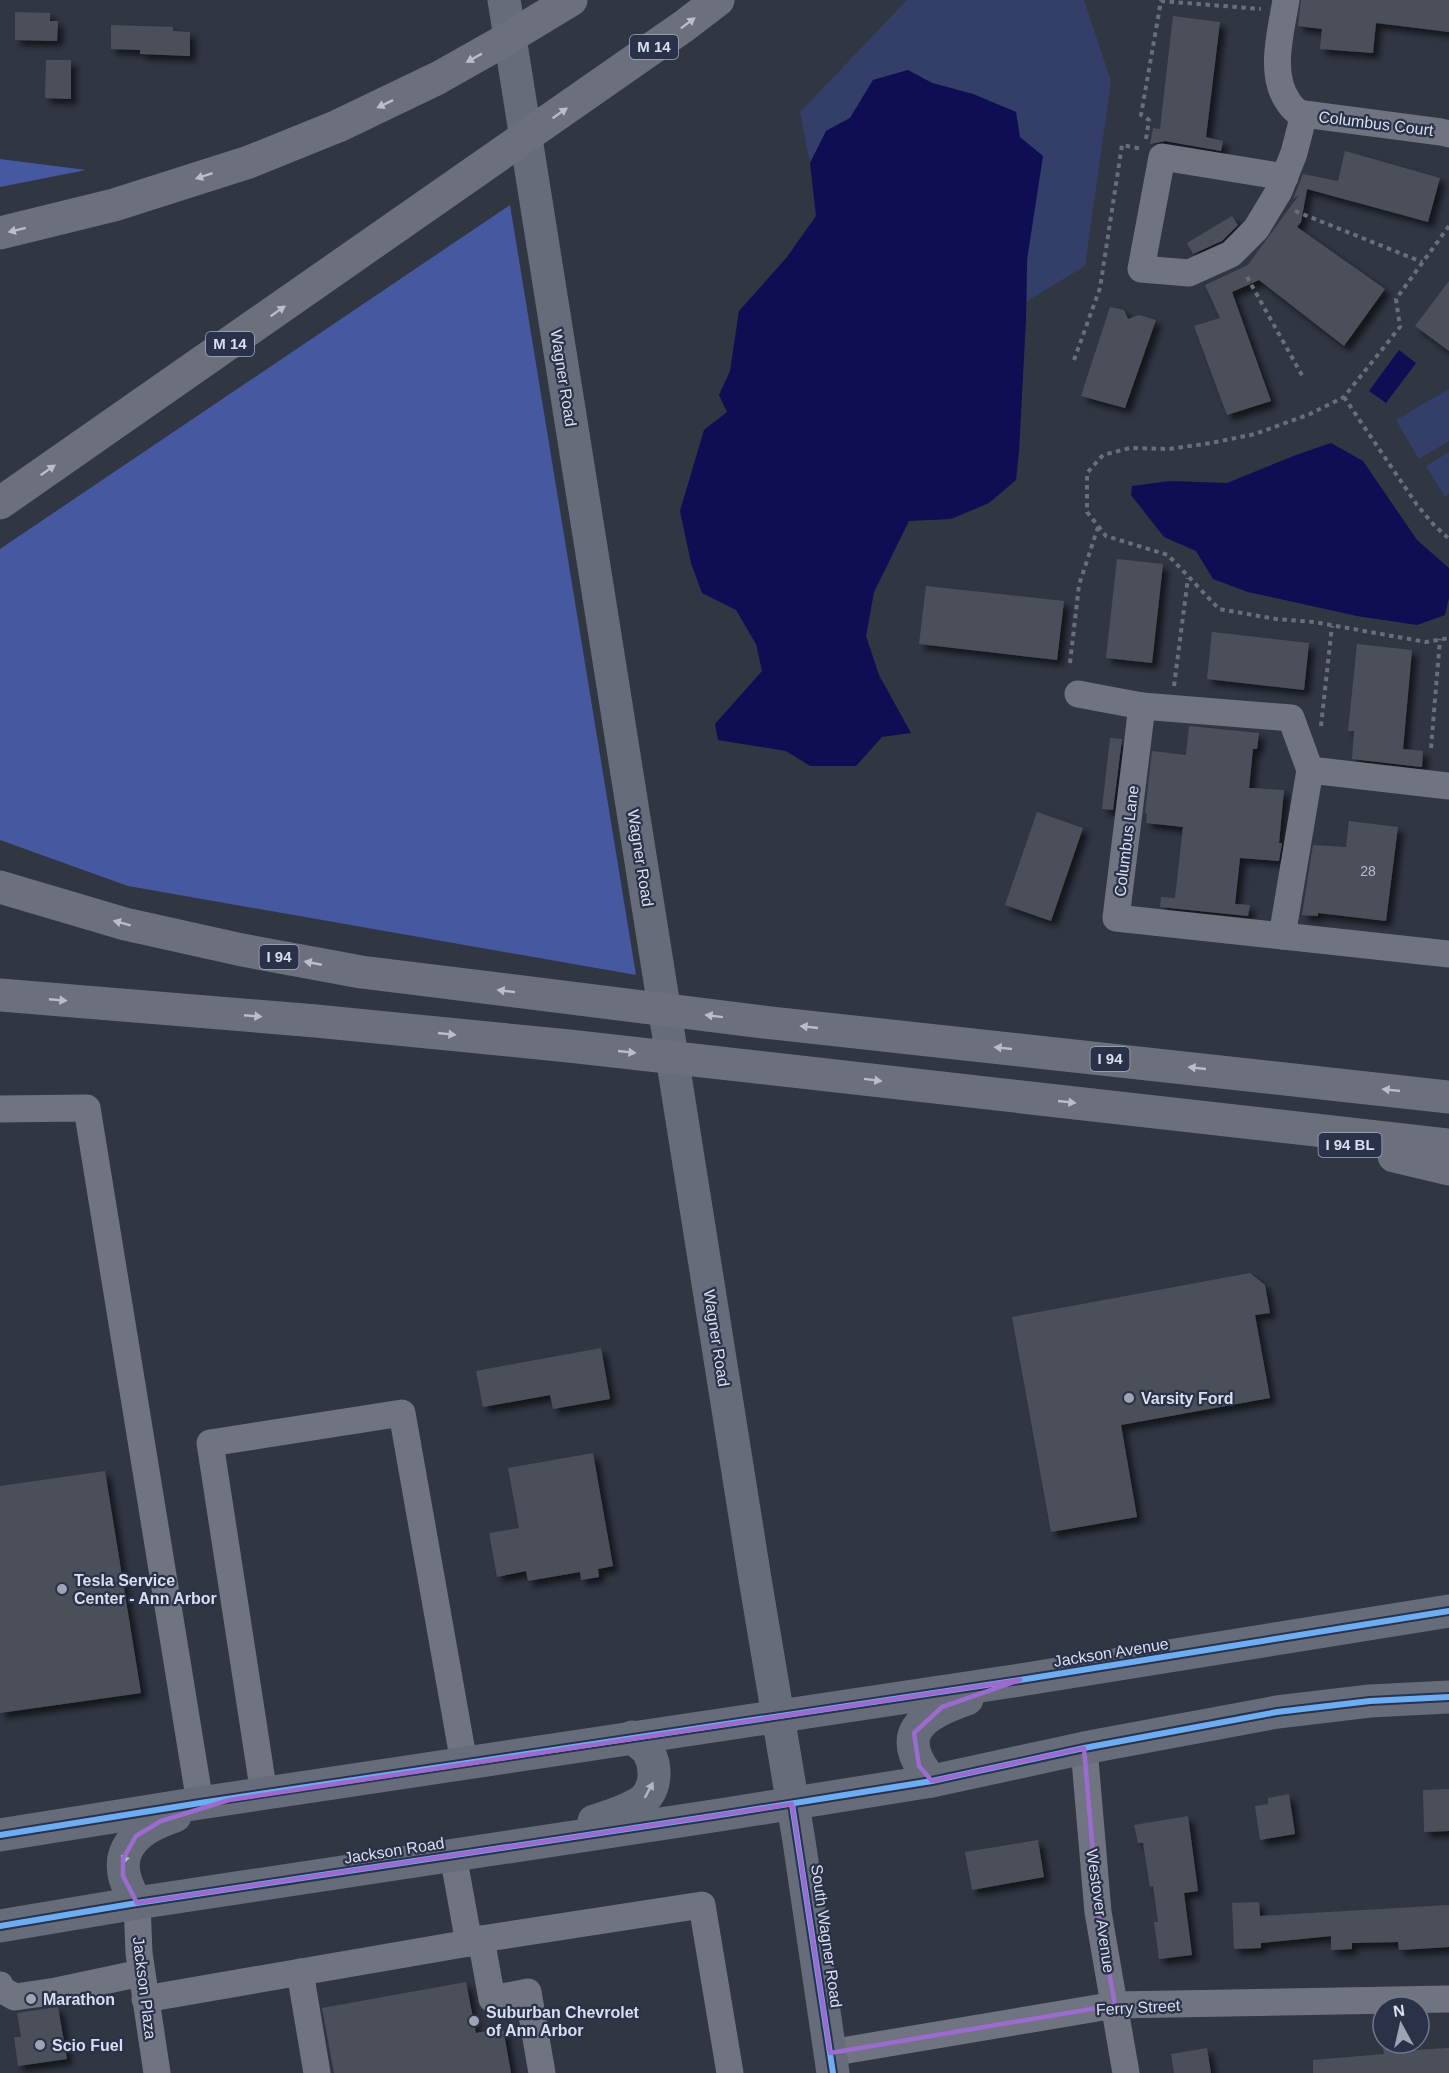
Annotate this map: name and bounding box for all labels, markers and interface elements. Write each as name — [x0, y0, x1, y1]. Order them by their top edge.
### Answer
one-way arrow — [679, 17, 695, 29]
road number: M 14 — [630, 35, 678, 59]
one-way arrow — [466, 53, 483, 63]
one-way arrow — [376, 99, 393, 108]
one-way arrow — [551, 107, 567, 119]
street label: Columbus Court — [1318, 108, 1435, 139]
one-way arrow — [195, 172, 213, 181]
one-way arrow — [7, 225, 26, 235]
one-way arrow — [269, 305, 285, 317]
street label: Wagner Road — [547, 328, 580, 428]
road number: M 14 — [206, 332, 254, 356]
one-way arrow — [40, 465, 56, 476]
street label: Columbus Lane — [1111, 784, 1142, 898]
street label: Wagner Road — [624, 808, 657, 908]
house number: 28 — [1360, 863, 1376, 879]
one-way arrow — [113, 917, 131, 927]
road number: I 94 — [260, 945, 298, 969]
one-way arrow — [303, 958, 322, 967]
one-way arrow — [496, 986, 515, 995]
one-way arrow — [49, 995, 68, 1005]
one-way arrow — [243, 1011, 262, 1021]
one-way arrow — [704, 1012, 723, 1021]
one-way arrow — [800, 1022, 819, 1032]
one-way arrow — [437, 1029, 456, 1039]
one-way arrow — [994, 1043, 1013, 1053]
one-way arrow — [618, 1047, 637, 1057]
road number: I 94 — [1090, 1047, 1130, 1071]
one-way arrow — [1188, 1064, 1207, 1073]
one-way arrow — [863, 1075, 882, 1085]
one-way arrow — [1381, 1085, 1400, 1095]
one-way arrow — [1057, 1097, 1076, 1107]
road number: I 94 BL — [1318, 1133, 1382, 1157]
street label: Wagner Road — [700, 1288, 733, 1388]
place label: Varsity Ford — [1141, 1390, 1233, 1407]
marker: Varsity Ford — [1122, 1391, 1136, 1405]
place label: Tesla Service Center - Ann Arbor — [74, 1572, 217, 1607]
marker: Tesla Service Center - Ann Arbor — [55, 1582, 69, 1596]
street label: Jackson Avenue — [1052, 1635, 1170, 1670]
one-way arrow — [644, 1781, 654, 1798]
street label: Jackson Road — [343, 1834, 445, 1867]
one-way arrow — [121, 1846, 131, 1864]
street label: Westover Avenue — [1083, 1848, 1118, 1974]
street label: South Wagner Road — [808, 1863, 845, 2009]
street label: Jackson Plaza — [130, 1936, 159, 2040]
place label: Marathon — [43, 1991, 115, 2008]
marker: Marathon — [24, 1992, 38, 2006]
north arrow — [1371, 1995, 1431, 2055]
street label: Ferry Street — [1095, 1997, 1181, 2018]
text: N — [1392, 2001, 1406, 2020]
place label: Suburban Chevrolet of Ann Arbor — [486, 2004, 640, 2039]
marker: Suburban Chevrolet of Ann Arbor — [467, 2014, 481, 2028]
place label: Scio Fuel — [52, 2037, 123, 2054]
marker: Scio Fuel — [33, 2038, 47, 2052]

